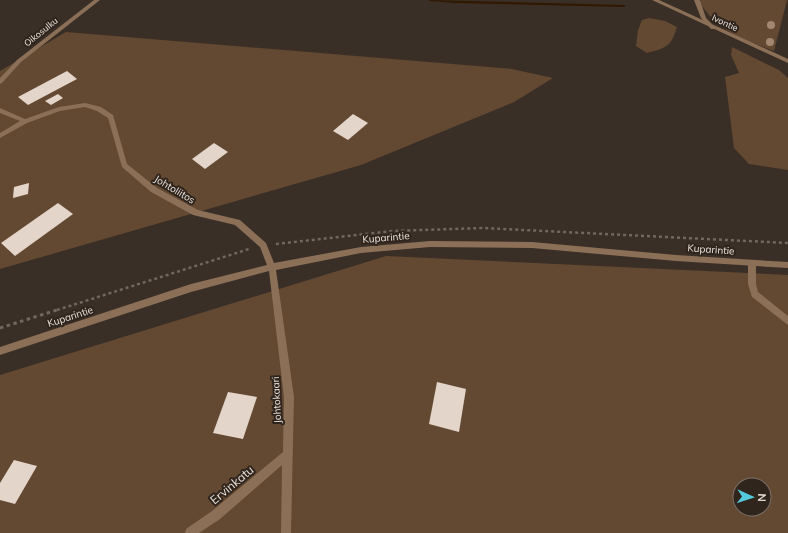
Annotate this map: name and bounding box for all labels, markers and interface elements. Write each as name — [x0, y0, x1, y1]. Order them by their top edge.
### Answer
street label: Ivontie — [710, 12, 740, 33]
street label: Oikosulku — [22, 15, 60, 49]
street label: Johtoliitos — [152, 172, 198, 207]
street label: Kuparintie — [362, 229, 410, 246]
street label: Kuparintie — [687, 241, 735, 258]
street label: Kuparintie — [46, 303, 95, 330]
street label: Johtokaari — [269, 376, 284, 424]
street label: Ervinkatu — [207, 462, 257, 507]
north arrow — [732, 477, 772, 517]
text: N — [755, 493, 769, 502]

